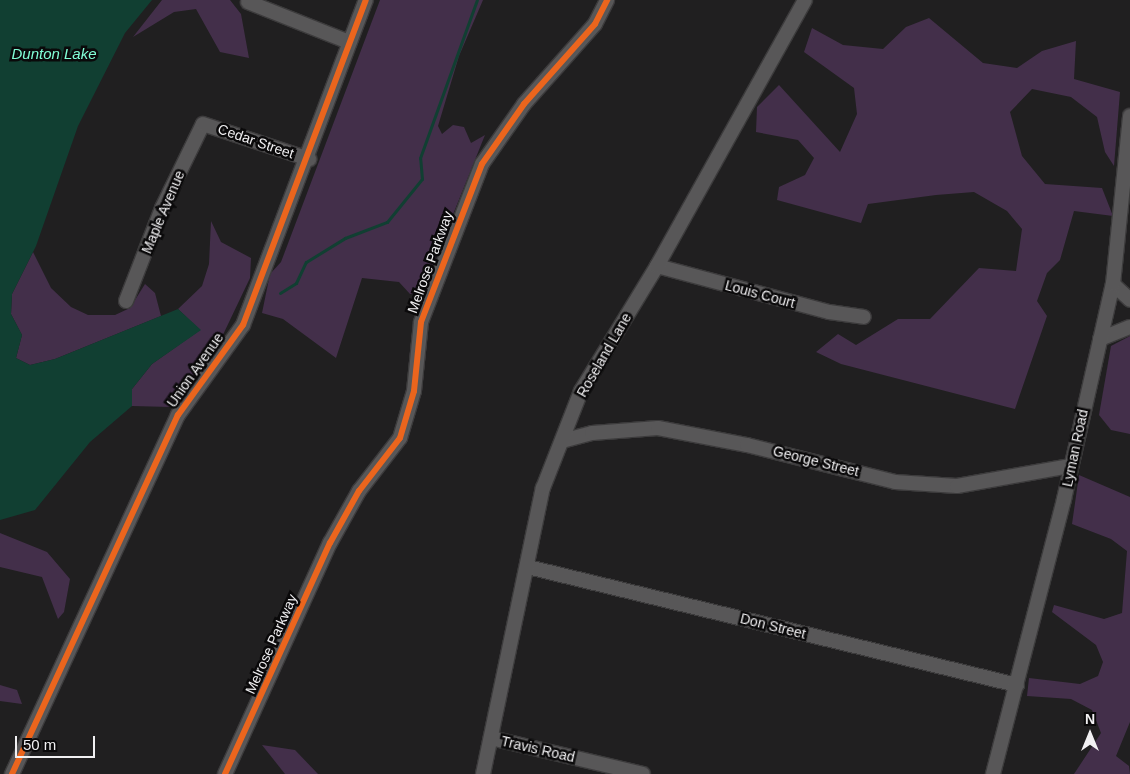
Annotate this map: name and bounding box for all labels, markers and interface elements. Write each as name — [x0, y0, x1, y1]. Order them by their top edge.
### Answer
water label: Dunton Lake — [11, 45, 97, 63]
street label: Cedar Street — [216, 120, 296, 162]
street label: Maple Avenue — [138, 168, 188, 256]
street label: Melrose Parkway — [404, 209, 456, 315]
street label: Louis Court — [723, 277, 797, 311]
street label: Roseland Lane — [573, 310, 635, 400]
street label: Union Avenue — [163, 329, 227, 411]
street label: Lyman Road — [1059, 408, 1091, 488]
street label: George Street — [771, 442, 861, 480]
street label: Melrose Parkway — [241, 592, 301, 696]
street label: Don Street — [738, 610, 808, 642]
north arrow — [1065, 709, 1115, 759]
text: N — [1085, 711, 1095, 727]
scale bar — [18, 726, 98, 758]
street label: Travis Road — [500, 732, 576, 766]
text: 50 m — [23, 736, 56, 753]

